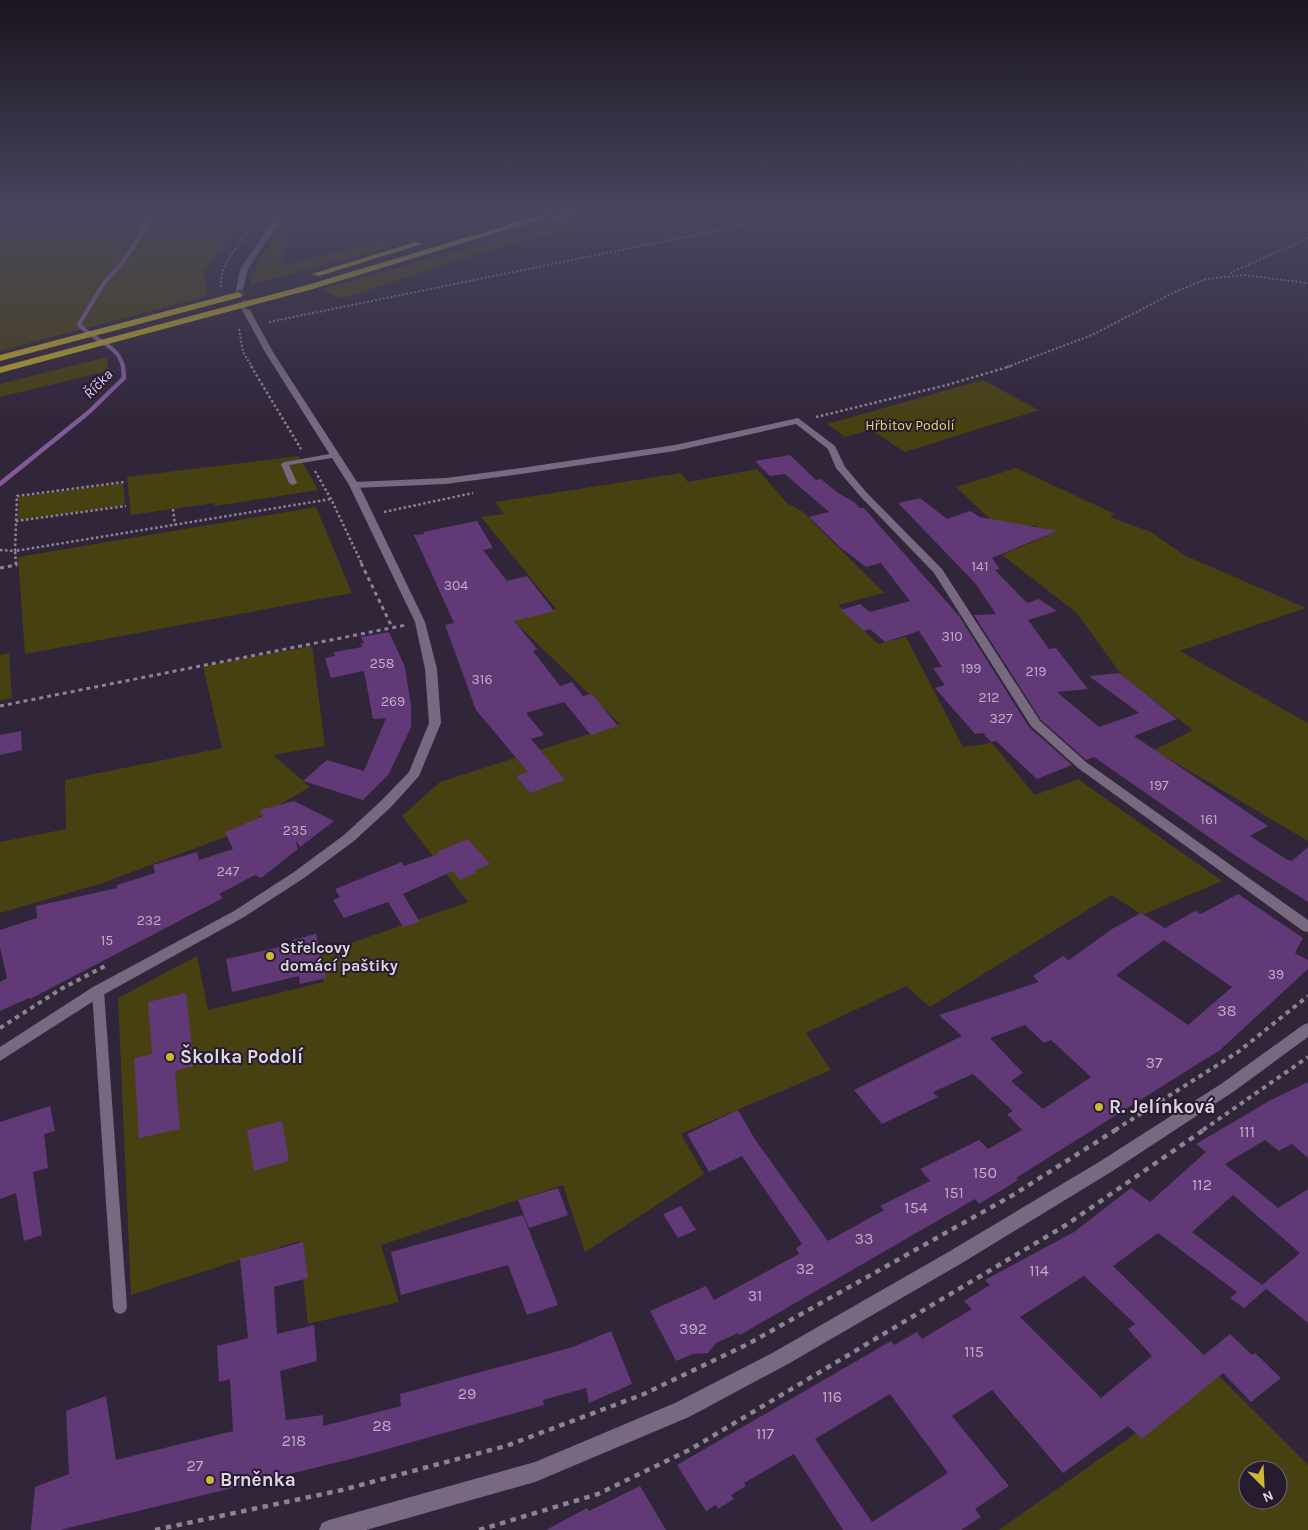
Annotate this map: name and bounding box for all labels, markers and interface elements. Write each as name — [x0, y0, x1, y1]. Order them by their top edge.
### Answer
water label: Říčka — [80, 365, 116, 403]
park label: Hřbitov Podolí — [865, 417, 956, 434]
house number: 141 — [971, 558, 989, 575]
house number: 304 — [444, 577, 468, 594]
house number: 310 — [941, 628, 963, 645]
house number: 258 — [370, 655, 394, 672]
house number: 199 — [961, 660, 981, 677]
house number: 219 — [1026, 663, 1046, 680]
house number: 316 — [472, 671, 492, 688]
house number: 212 — [979, 689, 999, 706]
house number: 269 — [381, 693, 405, 710]
house number: 327 — [990, 710, 1013, 727]
house number: 197 — [1149, 777, 1169, 794]
house number: 161 — [1200, 811, 1218, 828]
house number: 235 — [283, 822, 307, 839]
house number: 247 — [217, 863, 240, 880]
house number: 232 — [137, 912, 161, 929]
house number: 15 — [101, 932, 113, 949]
place label: Střelcovy domácí paštiky — [280, 938, 398, 975]
marker: Střelcovy domácí paštiky — [264, 950, 276, 962]
house number: 39 — [1268, 966, 1284, 983]
house number: 38 — [1217, 1001, 1237, 1020]
place label: Školka Podolí — [180, 1043, 304, 1068]
marker: Školka Podolí — [164, 1051, 176, 1063]
house number: 37 — [1146, 1053, 1163, 1072]
place label: R. Jelínková — [1109, 1096, 1215, 1118]
marker: R. Jelínková — [1093, 1101, 1105, 1113]
house number: 111 — [1239, 1122, 1255, 1141]
house number: 150 — [973, 1163, 997, 1182]
house number: 112 — [1192, 1175, 1212, 1194]
house number: 151 — [944, 1183, 964, 1202]
house number: 154 — [904, 1198, 928, 1217]
house number: 33 — [855, 1229, 873, 1248]
house number: 32 — [796, 1259, 814, 1278]
house number: 114 — [1029, 1261, 1049, 1280]
house number: 31 — [748, 1286, 762, 1305]
house number: 392 — [679, 1319, 707, 1338]
house number: 115 — [964, 1342, 984, 1361]
house number: 29 — [458, 1384, 476, 1403]
house number: 116 — [822, 1387, 842, 1406]
house number: 28 — [372, 1416, 392, 1435]
house number: 117 — [756, 1424, 775, 1443]
house number: 218 — [282, 1431, 306, 1450]
house number: 27 — [187, 1456, 204, 1475]
north arrow — [1238, 1460, 1288, 1510]
place label: Brněnka — [220, 1469, 296, 1491]
marker: Brněnka — [204, 1474, 216, 1486]
text: N — [1260, 1487, 1276, 1506]

